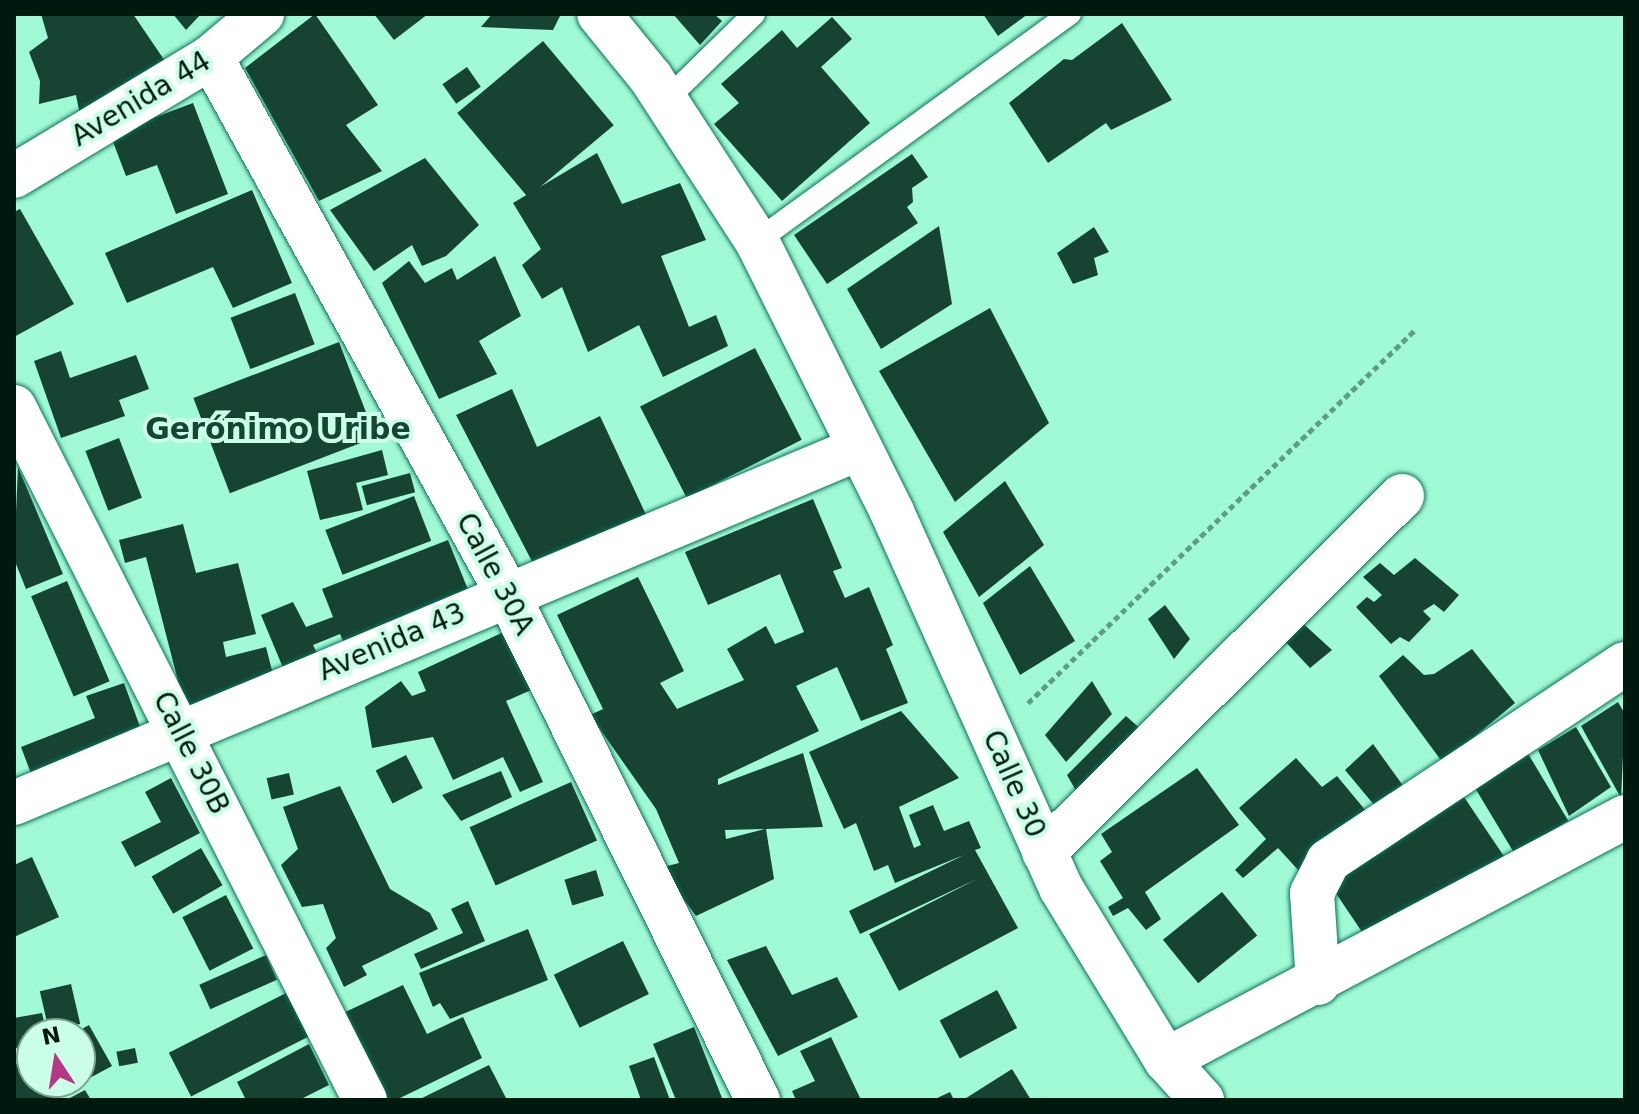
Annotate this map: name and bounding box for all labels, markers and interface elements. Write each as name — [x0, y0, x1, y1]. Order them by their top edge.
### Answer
street label: Avenida 44 — [65, 44, 217, 154]
district label: Gerónimo Uribe — [145, 411, 411, 447]
street label: Calle 30A — [449, 507, 541, 641]
street label: Avenida 43 — [313, 596, 471, 688]
street label: Calle 30B — [146, 686, 236, 820]
street label: Calle 30 — [975, 725, 1053, 843]
north arrow — [16, 1018, 96, 1098]
text: N — [40, 1022, 63, 1050]

